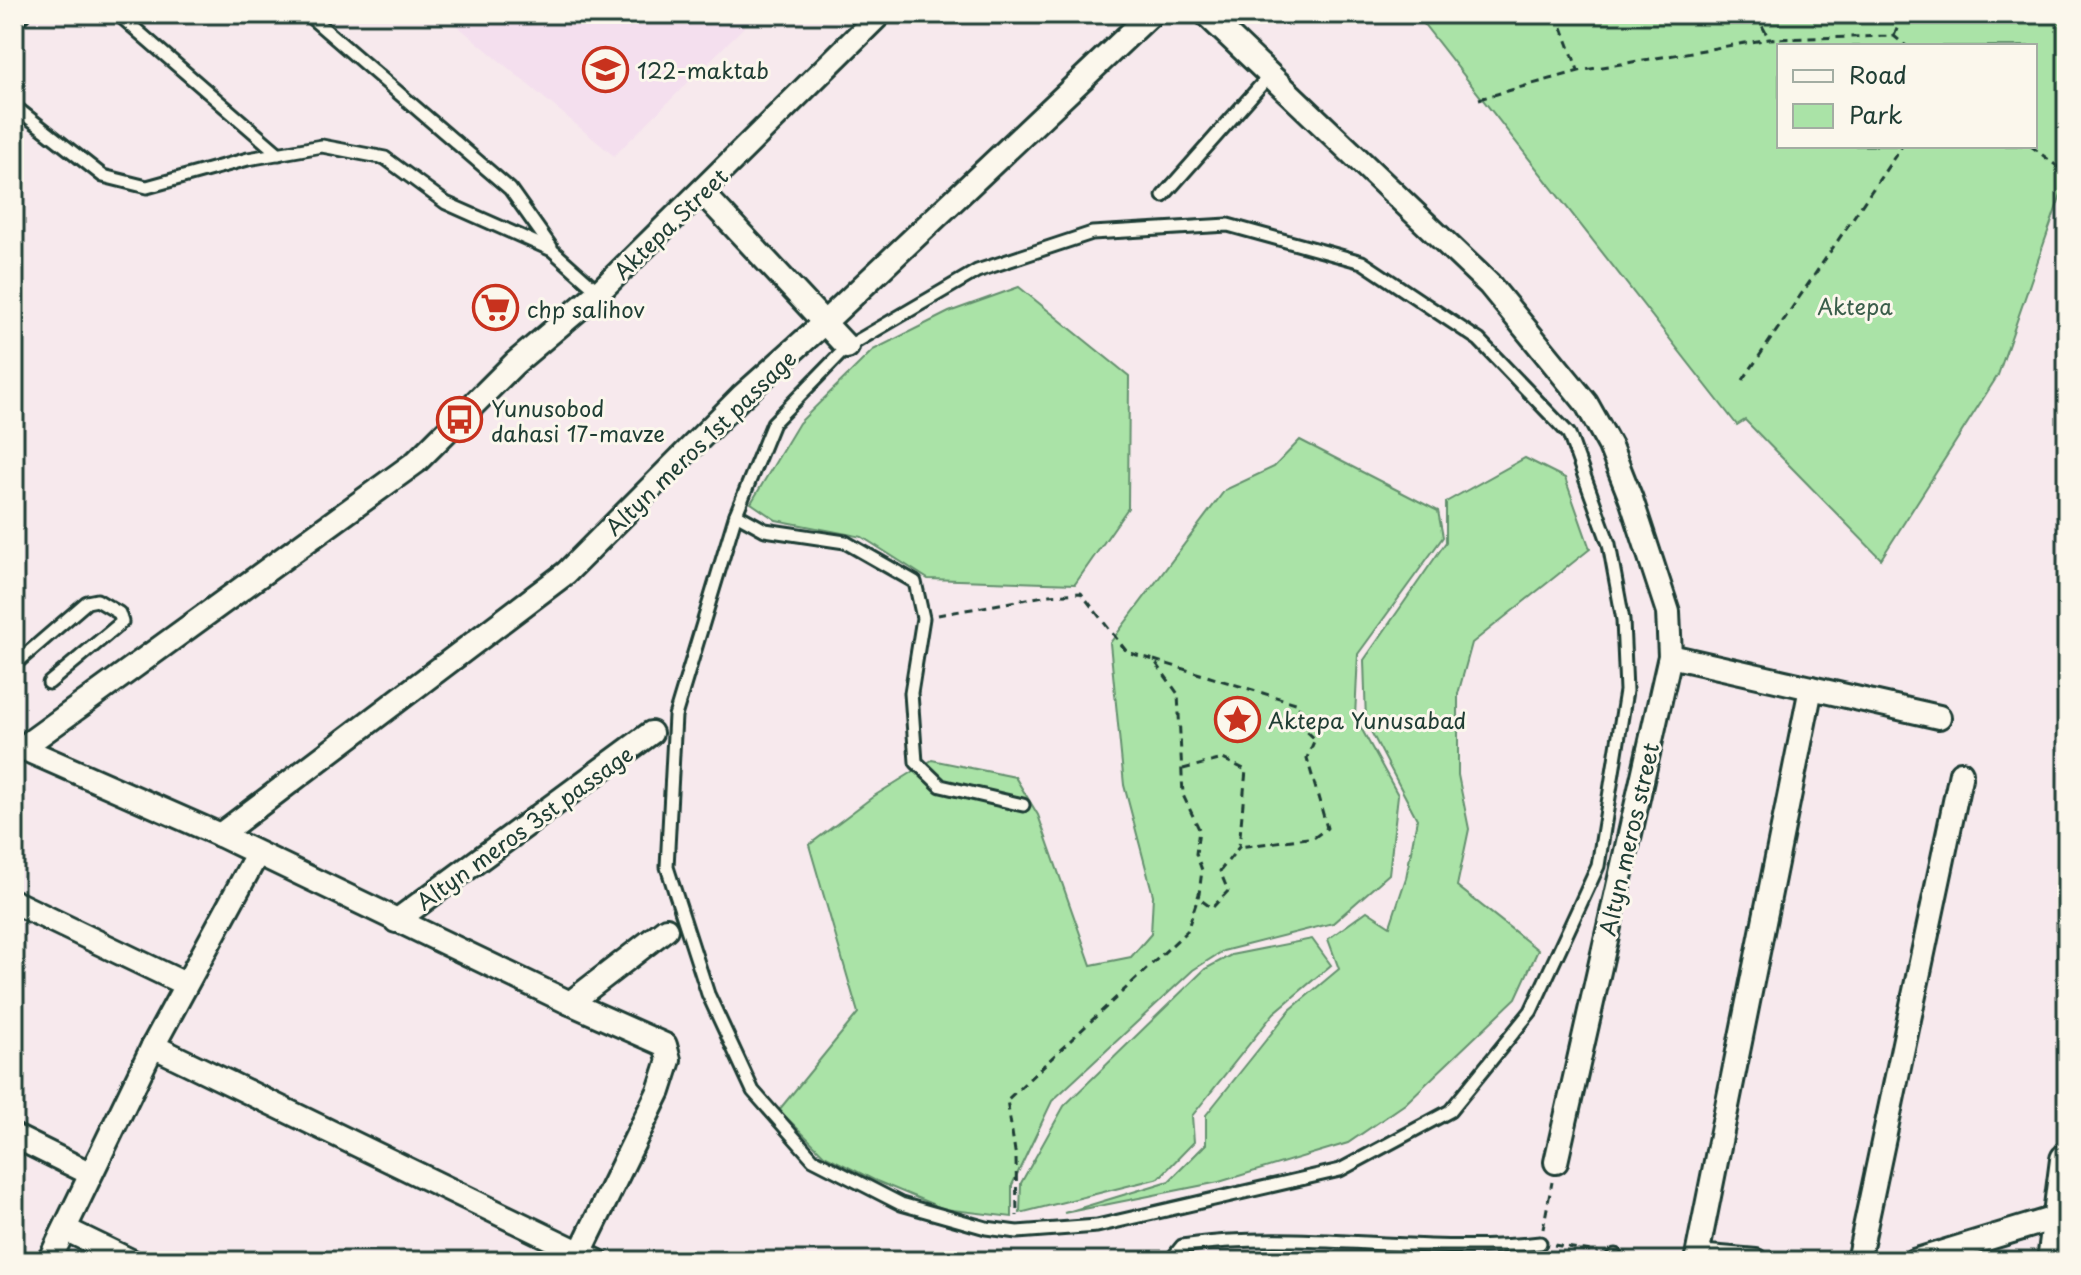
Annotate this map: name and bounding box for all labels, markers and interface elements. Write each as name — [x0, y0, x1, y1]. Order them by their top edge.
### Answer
legend — [1777, 44, 2037, 148]
school or university icon: 122-maktab — [582, 45, 630, 93]
place label: 122-maktab — [637, 53, 769, 86]
text: Road — [1849, 56, 1907, 92]
text: Park — [1849, 96, 1903, 132]
street label: Aktepa Street — [605, 160, 735, 286]
supermarket icon: chp salihov — [472, 284, 520, 332]
park label: Aktepa — [1817, 289, 1893, 322]
place label: chp salihov — [527, 292, 645, 325]
street label: Altyn meros 1st passage — [597, 342, 803, 542]
place label: Yunusobod dahasi 17-mavze — [491, 391, 665, 449]
bus stop icon: Yunusobod dahasi 17-mavze — [436, 396, 484, 444]
place icon: Aktepa Yunusabad — [1213, 695, 1261, 743]
place label: Aktepa Yunusabad — [1268, 703, 1466, 736]
street label: Altyn meros 3st passage — [409, 737, 639, 917]
street label: Altyn meros street — [1590, 739, 1666, 939]

